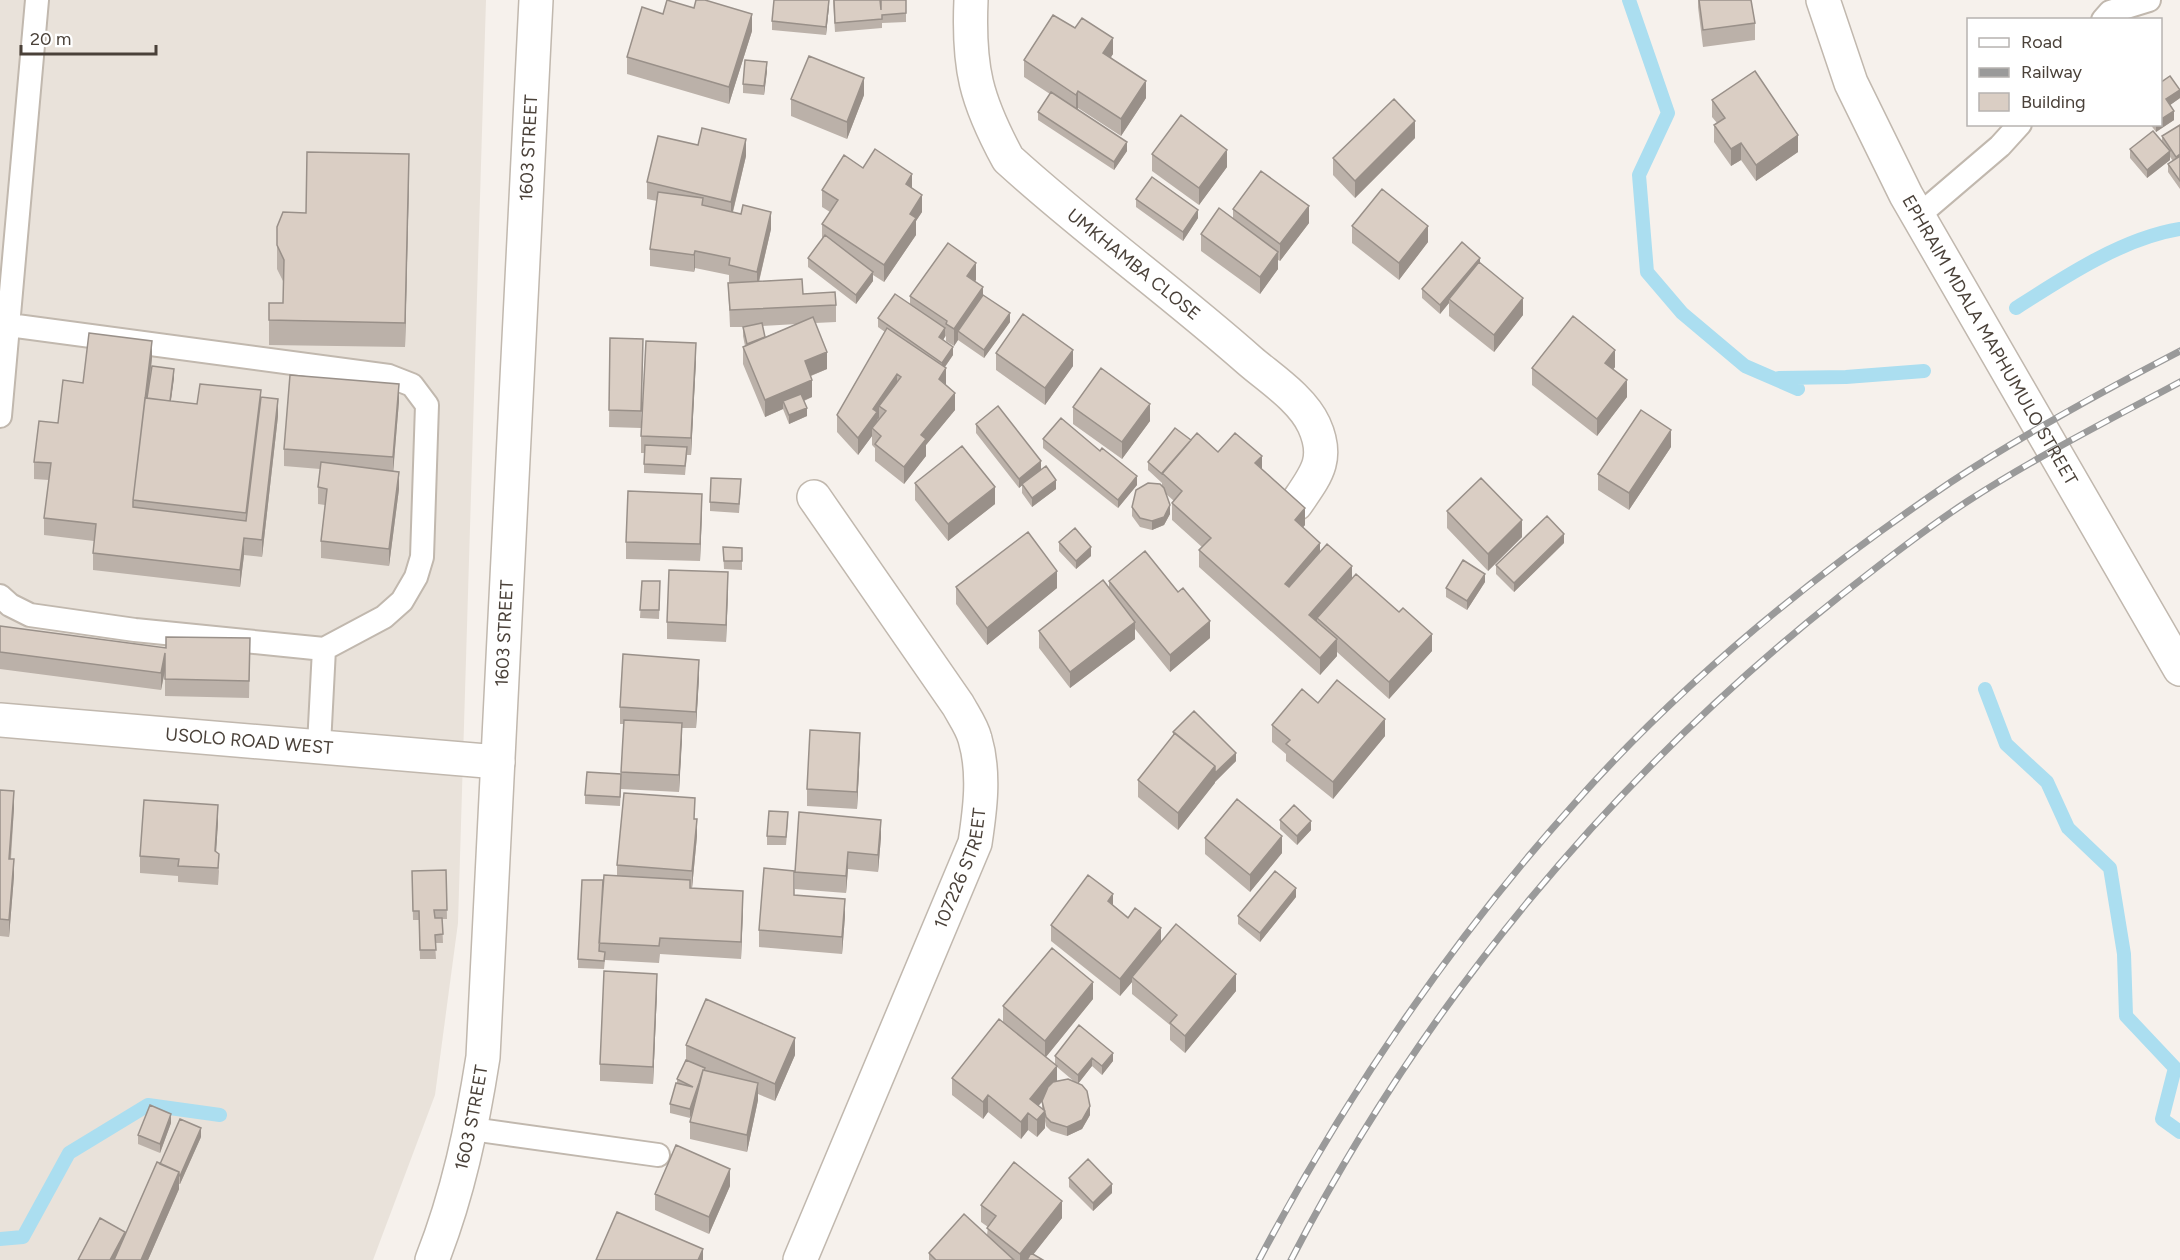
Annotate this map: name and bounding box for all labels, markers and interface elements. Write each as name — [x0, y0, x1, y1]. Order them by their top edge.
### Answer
scale bar — [21, 18, 156, 56]
legend — [1967, 18, 2162, 126]
text: 20 m — [30, 28, 71, 50]
text: Road — [2021, 31, 2062, 53]
text: Railway — [2021, 61, 2083, 83]
text: Building — [2021, 91, 2086, 113]
street label: 1603 STREET — [515, 94, 542, 202]
street label: EPHRAIM MDALA MAPHUMULO STREET — [1897, 191, 2082, 489]
street label: UMKHAMBA CLOSE — [1063, 204, 1205, 325]
street label: 1603 STREET — [491, 579, 518, 687]
street label: USOLO ROAD WEST — [164, 723, 334, 759]
street label: 107226 STREET — [929, 807, 991, 932]
street label: 1603 STREET — [450, 1063, 493, 1173]

